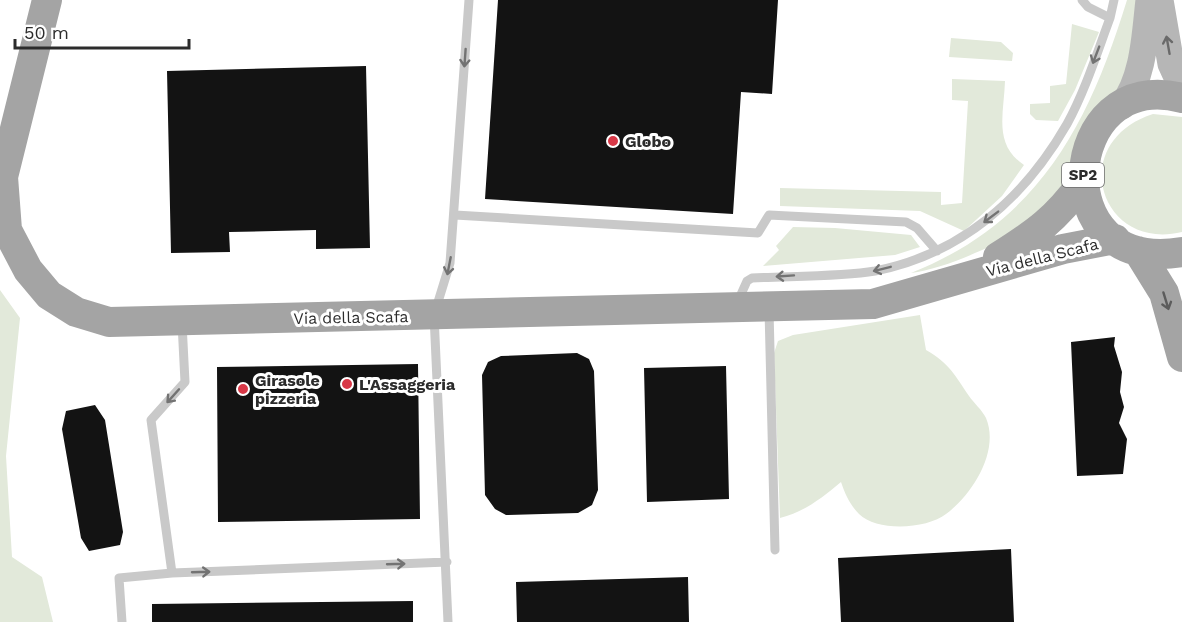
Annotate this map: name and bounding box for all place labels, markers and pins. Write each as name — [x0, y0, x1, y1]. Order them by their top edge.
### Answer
place label: Globo — [625, 132, 671, 151]
marker: Globo — [606, 134, 620, 148]
place label: Girasole pizzeria — [255, 371, 320, 408]
place label: L'Assaggeria — [359, 375, 456, 394]
marker: L'Assaggeria — [340, 377, 354, 391]
marker: Girasole pizzeria — [236, 382, 250, 396]

